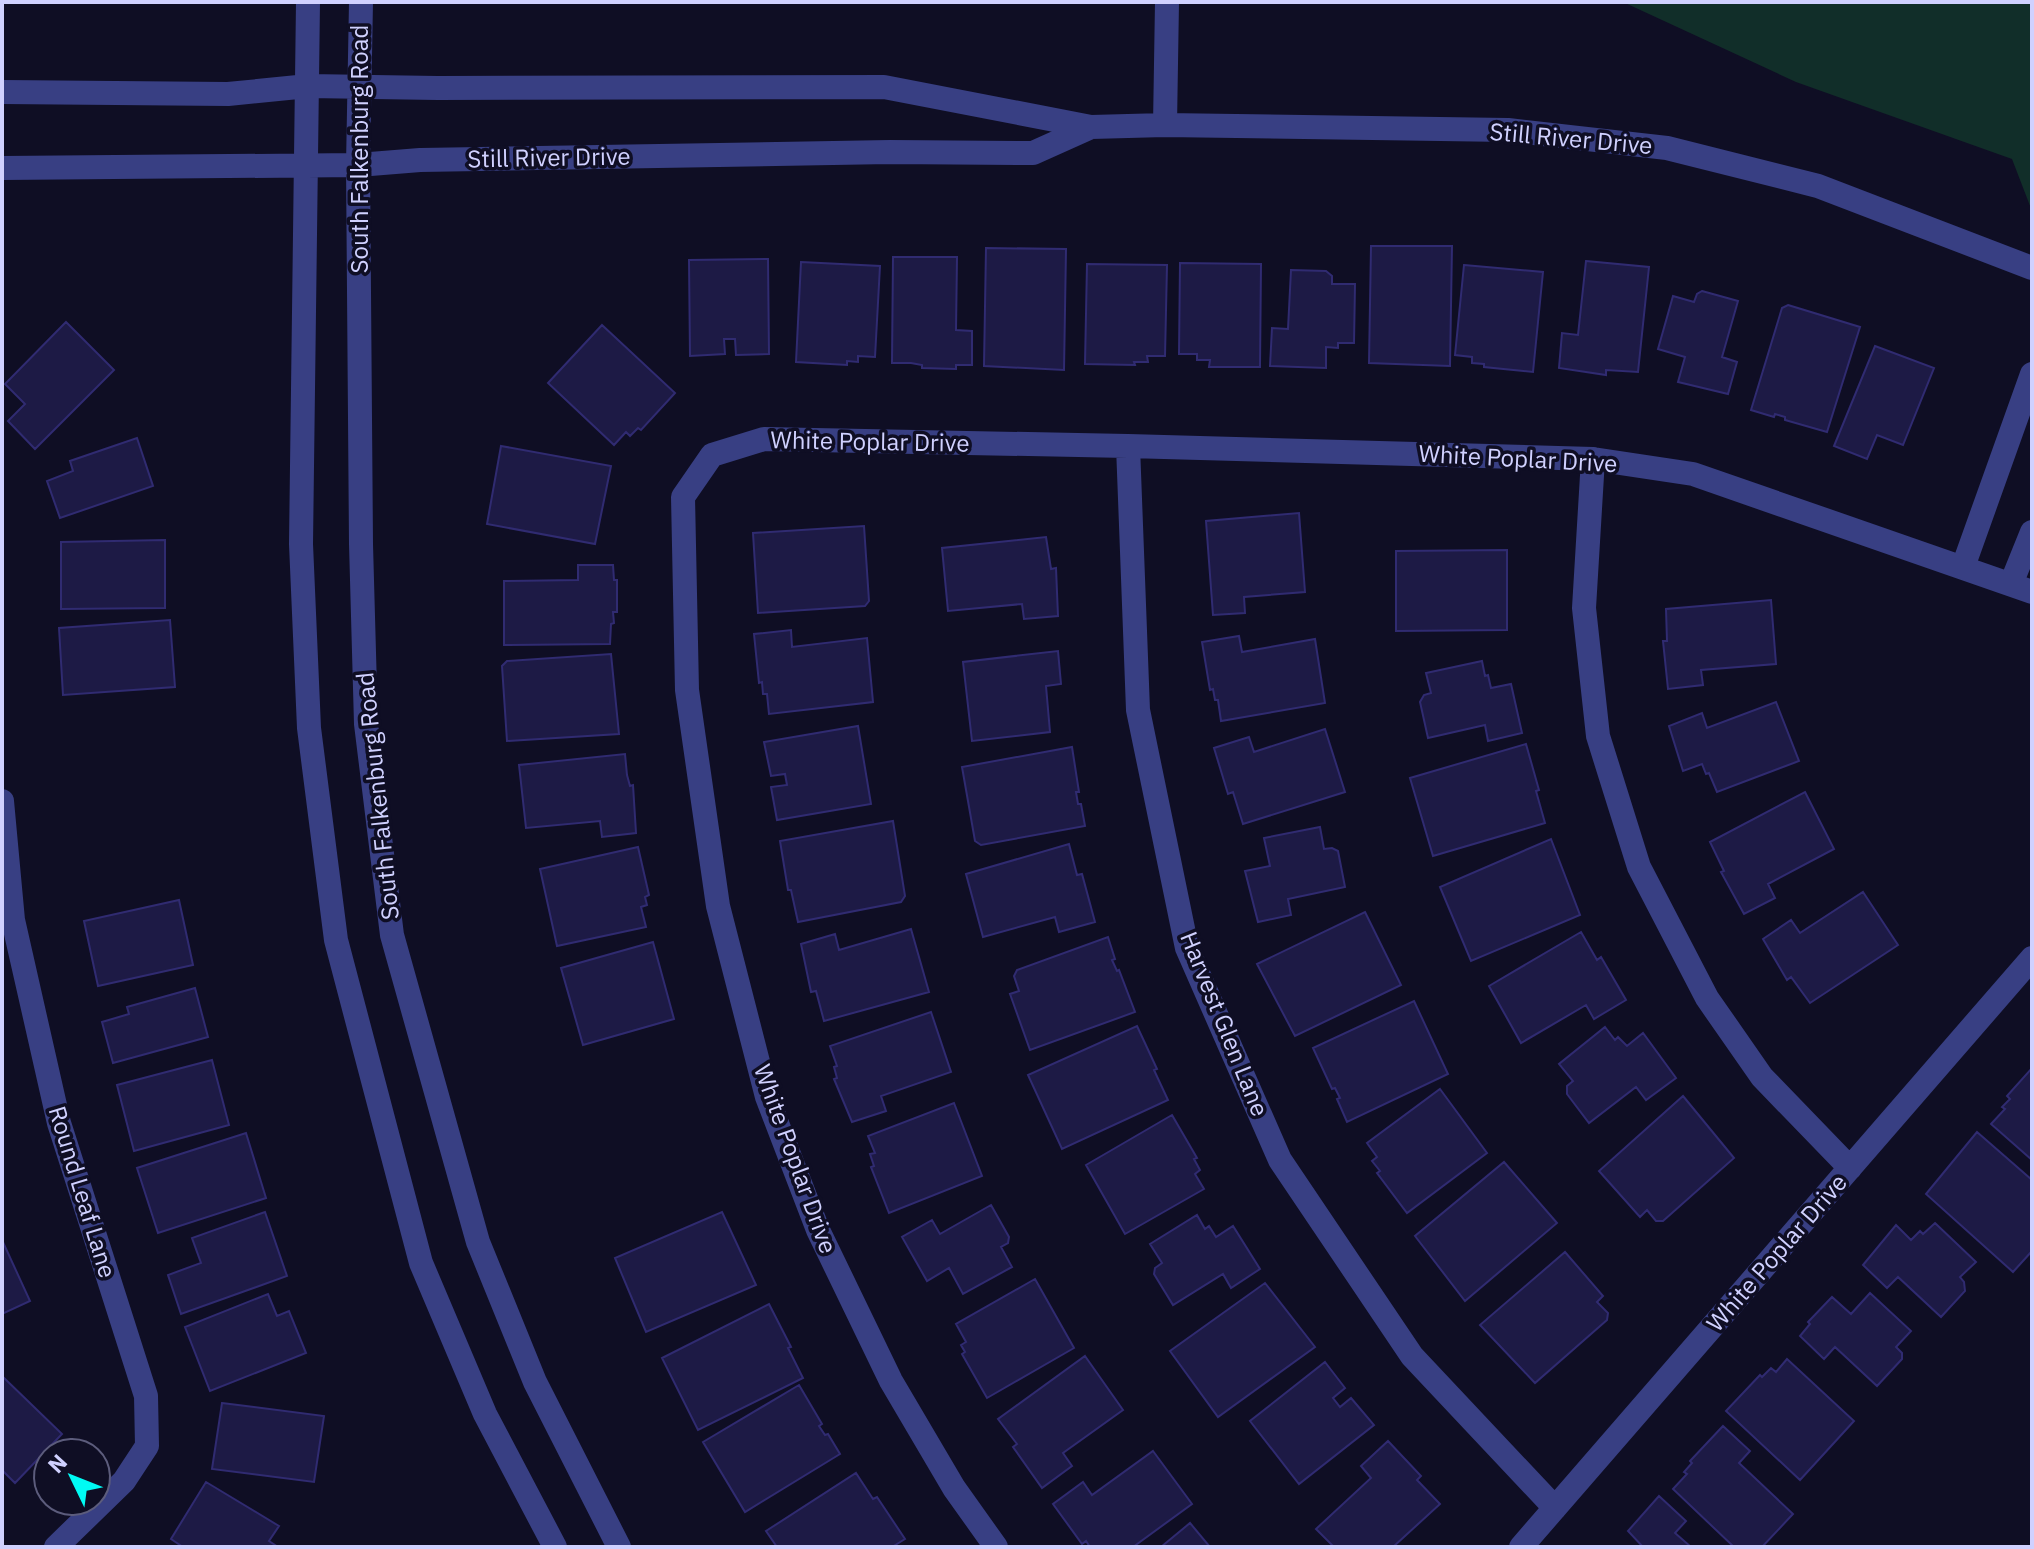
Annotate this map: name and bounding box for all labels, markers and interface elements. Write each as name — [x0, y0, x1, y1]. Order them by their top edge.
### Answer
street label: South Falkenburg Road — [343, 25, 375, 273]
street label: Still River Drive — [1488, 115, 1654, 161]
street label: Still River Drive — [467, 140, 631, 174]
street label: White Poplar Drive — [770, 423, 970, 459]
street label: White Poplar Drive — [1418, 437, 1618, 479]
street label: South Falkenburg Road — [348, 671, 406, 922]
street label: Harvest Glen Lane — [1173, 927, 1277, 1121]
street label: White Poplar Drive — [747, 1060, 845, 1258]
street label: Round Leaf Lane — [42, 1102, 124, 1282]
street label: White Poplar Drive — [1699, 1167, 1854, 1338]
north arrow — [32, 1437, 112, 1517]
text: N — [41, 1447, 73, 1479]

